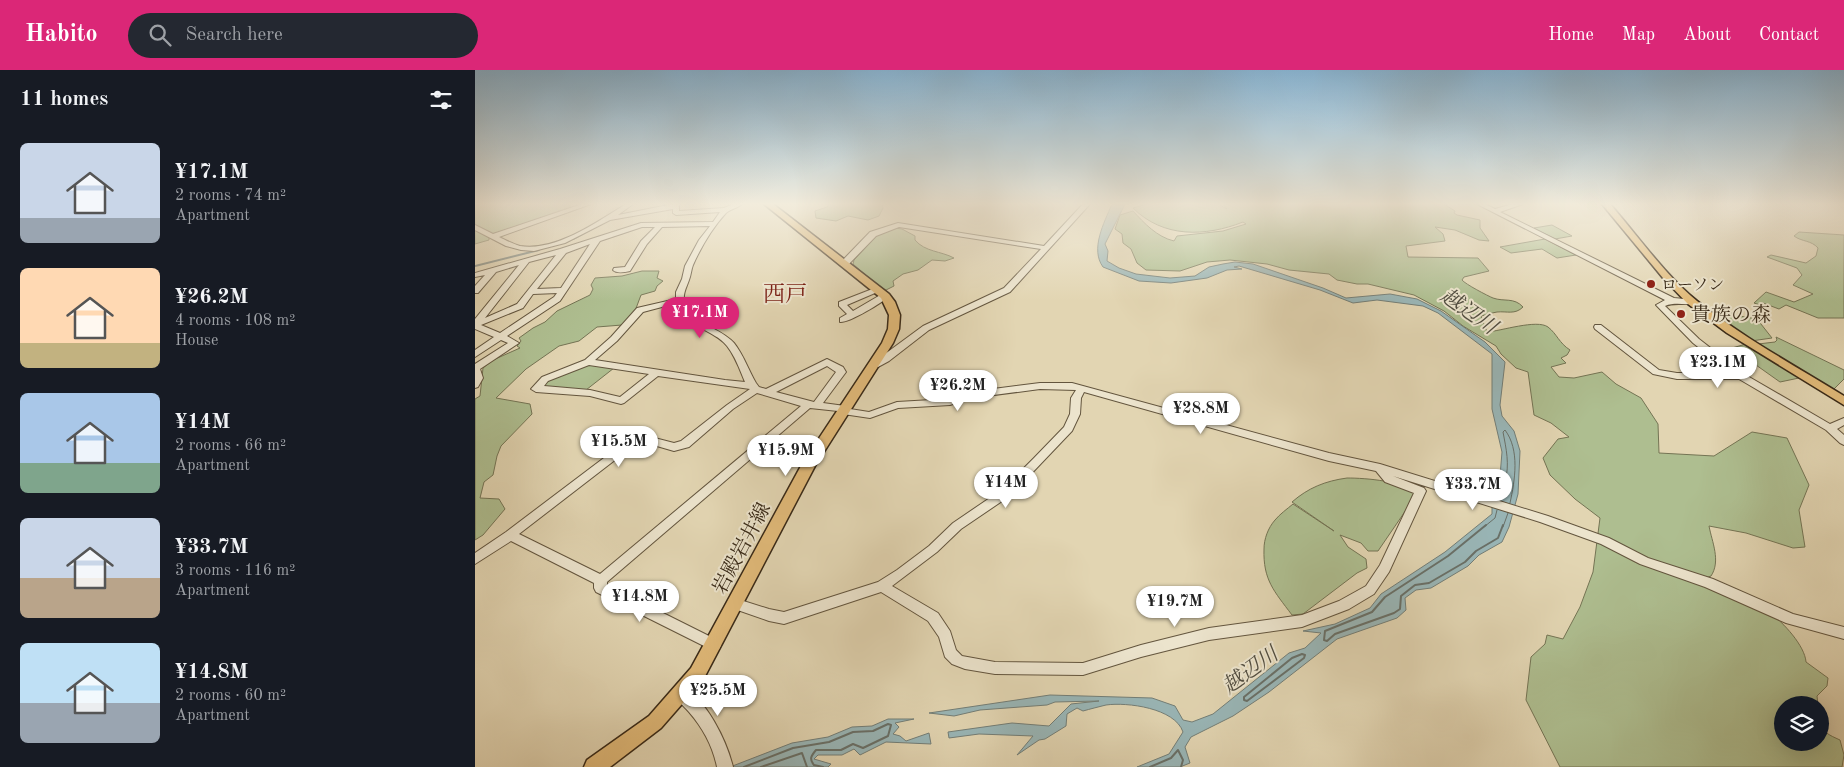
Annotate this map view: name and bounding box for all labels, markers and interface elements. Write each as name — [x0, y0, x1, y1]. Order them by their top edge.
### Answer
search box — [128, 13, 478, 58]
icon: search — [146, 21, 174, 49]
text: Habito — [25, 23, 98, 47]
text: Search here — [186, 26, 283, 45]
text: Home — [1548, 26, 1594, 44]
text: Map — [1622, 26, 1655, 44]
text: About — [1683, 26, 1731, 44]
text: Contact — [1759, 26, 1819, 44]
icon: filters — [427, 86, 455, 114]
text: 11 homes — [20, 89, 108, 110]
text: ¥17.1M — [175, 162, 248, 183]
icon: home — [60, 163, 120, 223]
text: 2 rooms · 74 m² — [175, 188, 286, 204]
text: Apartment — [175, 208, 250, 224]
marker: ローソン — [1645, 278, 1657, 290]
place label: ローソン — [1661, 278, 1724, 294]
district label: 西戸 — [763, 282, 807, 306]
water label: 越辺川 — [1436, 284, 1503, 340]
text: ¥26.2M — [175, 287, 248, 308]
icon: home — [60, 288, 120, 348]
pin: ¥17.1M — [659, 296, 741, 339]
place label: 貴族の森 — [1691, 304, 1771, 326]
text: ¥17.1M — [672, 305, 728, 321]
marker: 貴族の森 — [1675, 308, 1687, 320]
text: 4 rooms · 108 m² — [175, 313, 295, 329]
text: House — [175, 333, 218, 349]
pin: ¥23.1M — [1677, 346, 1759, 389]
text: ¥23.1M — [1690, 355, 1746, 371]
pin: ¥26.2M — [917, 370, 999, 412]
text: ¥26.2M — [930, 378, 986, 394]
pin: ¥28.8M — [1160, 392, 1242, 435]
text: ¥28.8M — [1173, 401, 1229, 417]
text: ¥14M — [175, 412, 230, 433]
icon: home — [60, 413, 120, 473]
pin: ¥15.5M — [578, 426, 660, 468]
text: ¥15.5M — [591, 434, 647, 450]
pin: ¥15.9M — [745, 434, 827, 477]
text: 2 rooms · 66 m² — [175, 438, 286, 454]
text: ¥15.9M — [758, 443, 814, 459]
text: Apartment — [175, 458, 250, 474]
pin: ¥14M — [976, 466, 1036, 509]
pin: ¥33.7M — [1432, 468, 1514, 511]
text: ¥14M — [985, 475, 1027, 491]
text: ¥33.7M — [1445, 477, 1501, 493]
street label: 岩殿岩井線 — [709, 499, 775, 598]
text: ¥33.7M — [175, 537, 248, 558]
icon: home — [60, 538, 120, 598]
text: 3 rooms · 116 m² — [175, 563, 295, 579]
pin: ¥14.8M — [599, 580, 681, 623]
text: Apartment — [175, 583, 250, 599]
pin: ¥19.7M — [1134, 586, 1216, 628]
text: ¥14.8M — [612, 589, 668, 605]
text: ¥19.7M — [1147, 594, 1203, 610]
water label: 越辺川 — [1218, 641, 1284, 698]
text: ¥14.8M — [175, 662, 248, 683]
icon: home — [60, 663, 120, 723]
pin: ¥25.5M — [677, 674, 759, 717]
text: ¥25.5M — [690, 683, 746, 699]
text: 2 rooms · 60 m² — [175, 688, 286, 704]
map controls — [1774, 696, 1829, 751]
button: layers — [1774, 696, 1829, 751]
text: Apartment — [175, 708, 250, 724]

